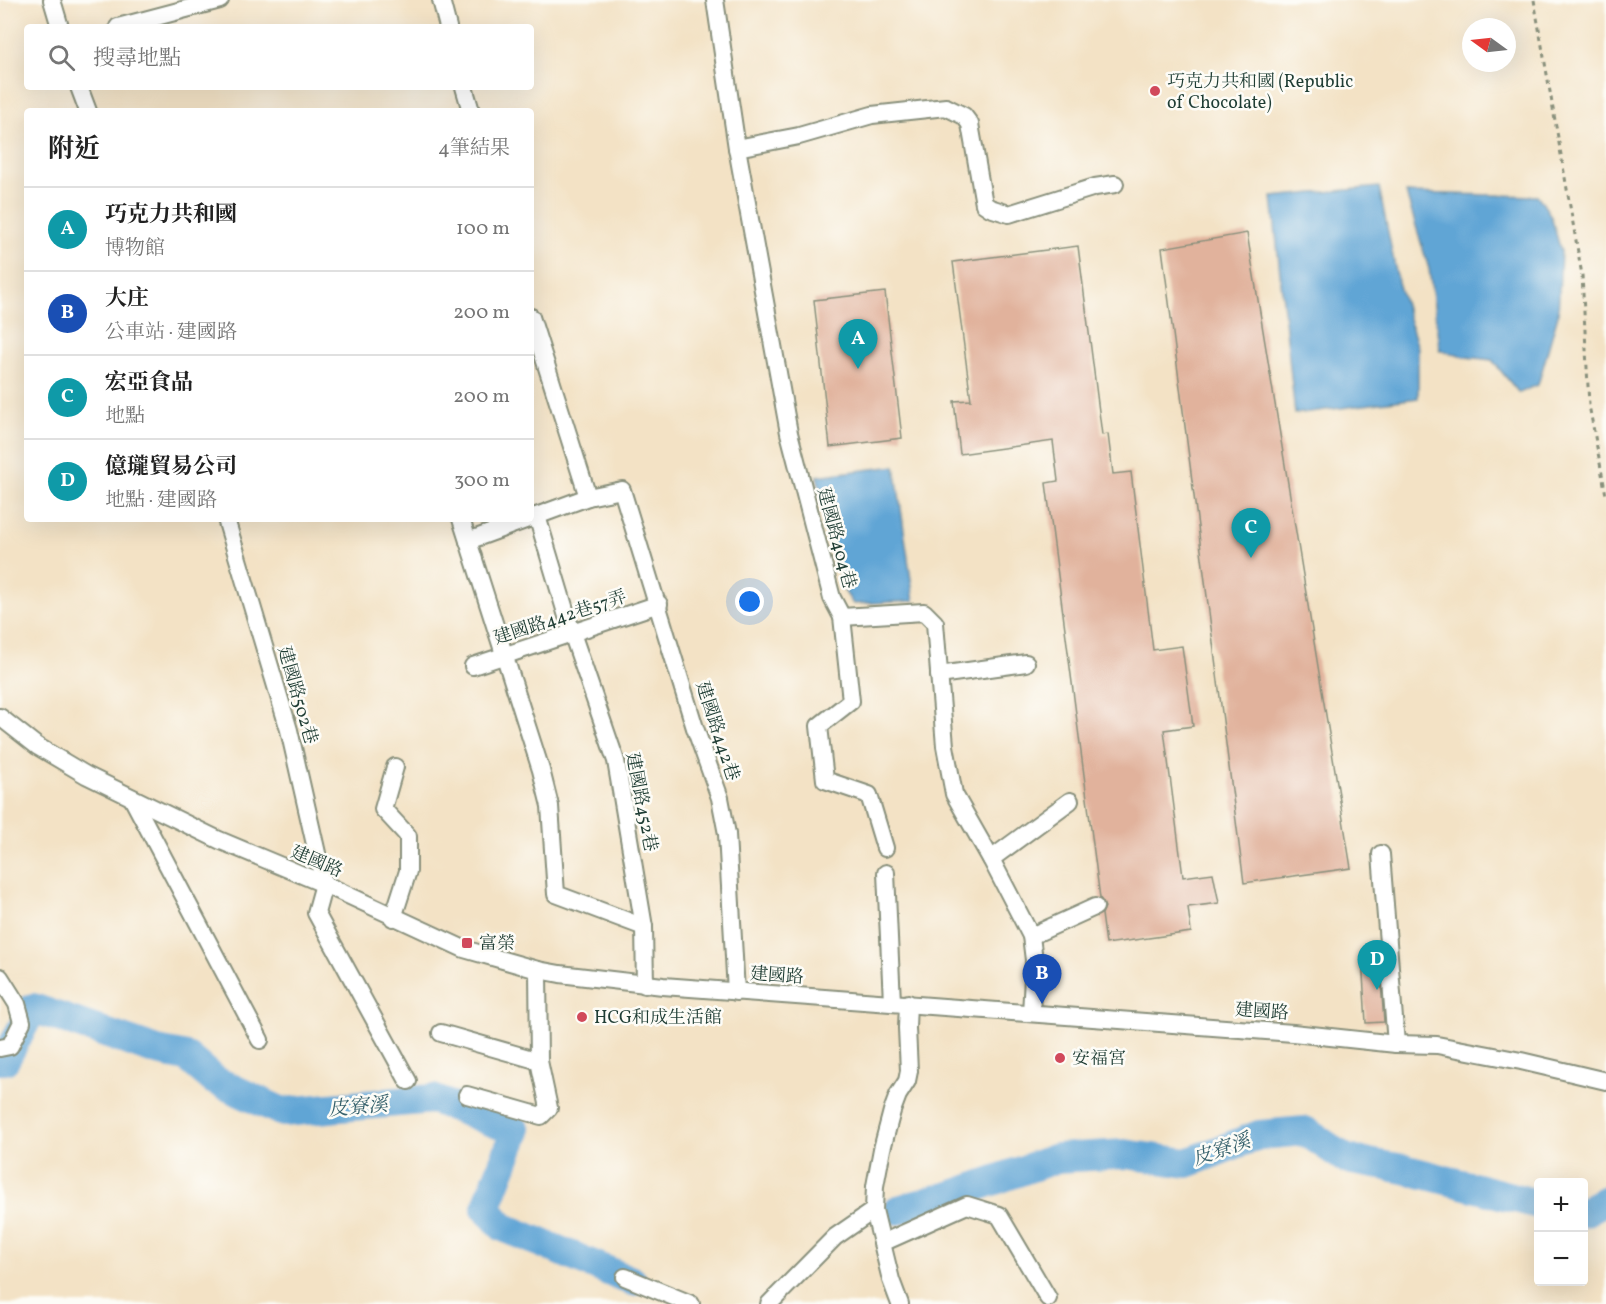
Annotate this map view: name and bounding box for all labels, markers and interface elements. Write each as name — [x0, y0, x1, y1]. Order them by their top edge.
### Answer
north arrow — [1462, 18, 1516, 72]
search box — [24, 24, 534, 90]
icon: search — [45, 41, 78, 74]
text: 搜尋地點 — [93, 44, 181, 75]
place label: 巧克力共和國 (Republic of Chocolate) — [1167, 70, 1353, 116]
marker: 巧克力共和國 (Republic of Chocolate) — [1148, 84, 1162, 98]
text: 附近 — [48, 132, 100, 168]
text: 4筆結果 — [438, 135, 510, 163]
text: 巧克力共和國 — [105, 200, 237, 231]
text: A — [60, 215, 75, 243]
text: 100 m — [456, 215, 510, 243]
text: 博物館 — [105, 235, 165, 263]
text: 大庄 — [105, 284, 149, 315]
text: B — [61, 299, 74, 327]
text: 200 m — [453, 299, 510, 327]
text: 公車站 · 建國路 — [105, 319, 237, 347]
pin: A — [838, 320, 878, 369]
text: 宏亞食品 — [105, 368, 193, 399]
text: C — [61, 383, 74, 411]
text: 200 m — [453, 383, 510, 411]
text: 地點 — [105, 403, 145, 431]
text: 億瓏貿易公司 — [105, 452, 237, 483]
text: D — [60, 467, 75, 495]
text: 300 m — [454, 467, 510, 495]
street label: 建國路404巷 — [810, 485, 861, 592]
text: 地點 · 建國路 — [105, 487, 217, 515]
pin: C — [1232, 508, 1270, 558]
street label: 建國路442巷57弄 — [491, 585, 630, 652]
your location — [735, 587, 764, 616]
street label: 建國路502巷 — [271, 644, 322, 747]
street label: 建國路442巷 — [689, 679, 744, 784]
street label: 建國路452巷 — [619, 751, 662, 854]
street label: 建國路 — [287, 840, 346, 884]
place label: 富榮 — [479, 932, 515, 957]
marker: 富榮 — [460, 936, 474, 950]
pin: D — [1358, 940, 1396, 990]
pin: B — [1022, 954, 1062, 1004]
street label: 建國路 — [749, 962, 805, 991]
street label: 建國路 — [1234, 998, 1290, 1027]
place label: HCG和成生活館 — [594, 1006, 722, 1031]
marker: HCG和成生活館 — [575, 1010, 589, 1024]
place label: 安福宮 — [1072, 1047, 1126, 1072]
marker: 安福宮 — [1053, 1051, 1067, 1065]
water label: 皮寮溪 — [327, 1091, 391, 1125]
water label: 皮寮溪 — [1189, 1127, 1256, 1174]
map controls — [1534, 1178, 1588, 1286]
button: + — [1534, 1178, 1588, 1232]
button: − — [1534, 1232, 1588, 1286]

